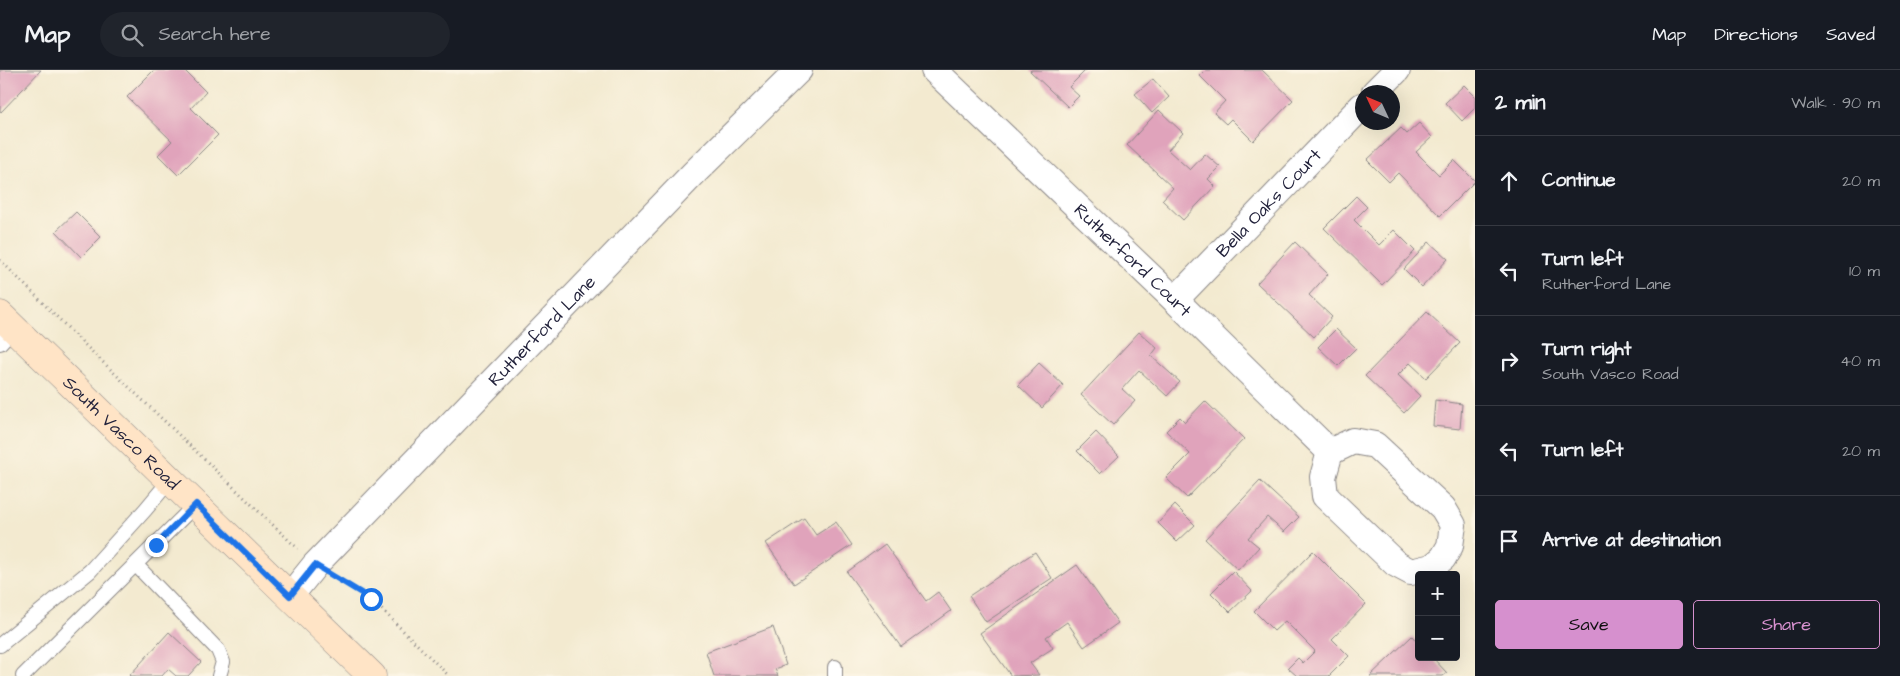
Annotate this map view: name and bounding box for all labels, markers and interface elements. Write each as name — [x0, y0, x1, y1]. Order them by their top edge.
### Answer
search box — [100, 12, 450, 57]
text: Map — [25, 18, 70, 52]
icon: search — [118, 21, 146, 49]
text: Search here — [158, 21, 271, 48]
text: Map — [1652, 22, 1686, 47]
text: Directions — [1714, 22, 1798, 47]
text: Saved — [1826, 22, 1875, 47]
north arrow — [1355, 85, 1400, 130]
text: 2 min — [1495, 88, 1545, 117]
text: Walk · 90 m — [1791, 92, 1880, 114]
street label: Bella Oaks Court — [1211, 143, 1328, 263]
icon: ahead — [1495, 167, 1523, 195]
text: Continue — [1542, 167, 1616, 194]
text: 20 m — [1842, 170, 1880, 192]
street label: Rutherford Court — [1068, 198, 1197, 323]
text: Turn left — [1542, 246, 1623, 273]
icon: left — [1495, 257, 1523, 285]
text: 10 m — [1849, 260, 1880, 282]
street label: Rutherford Lane — [483, 270, 602, 392]
text: Rutherford Lane — [1542, 273, 1671, 295]
text: Turn right — [1542, 336, 1631, 363]
icon: right — [1495, 347, 1523, 375]
text: 40 m — [1840, 350, 1880, 372]
text: South Vasco Road — [1542, 363, 1679, 385]
street label: South Vasco Road — [57, 370, 185, 496]
icon: left — [1495, 437, 1523, 465]
text: Turn left — [1542, 437, 1623, 464]
text: 20 m — [1842, 440, 1880, 462]
icon: arrive — [1495, 527, 1523, 555]
text: Arrive at destination — [1542, 527, 1721, 554]
route end — [145, 534, 168, 557]
map controls — [1415, 571, 1460, 661]
button: + — [1415, 571, 1460, 616]
route start — [360, 588, 383, 611]
button: Save — [1495, 600, 1683, 649]
button: Share — [1693, 600, 1880, 649]
button: − — [1415, 616, 1460, 661]

